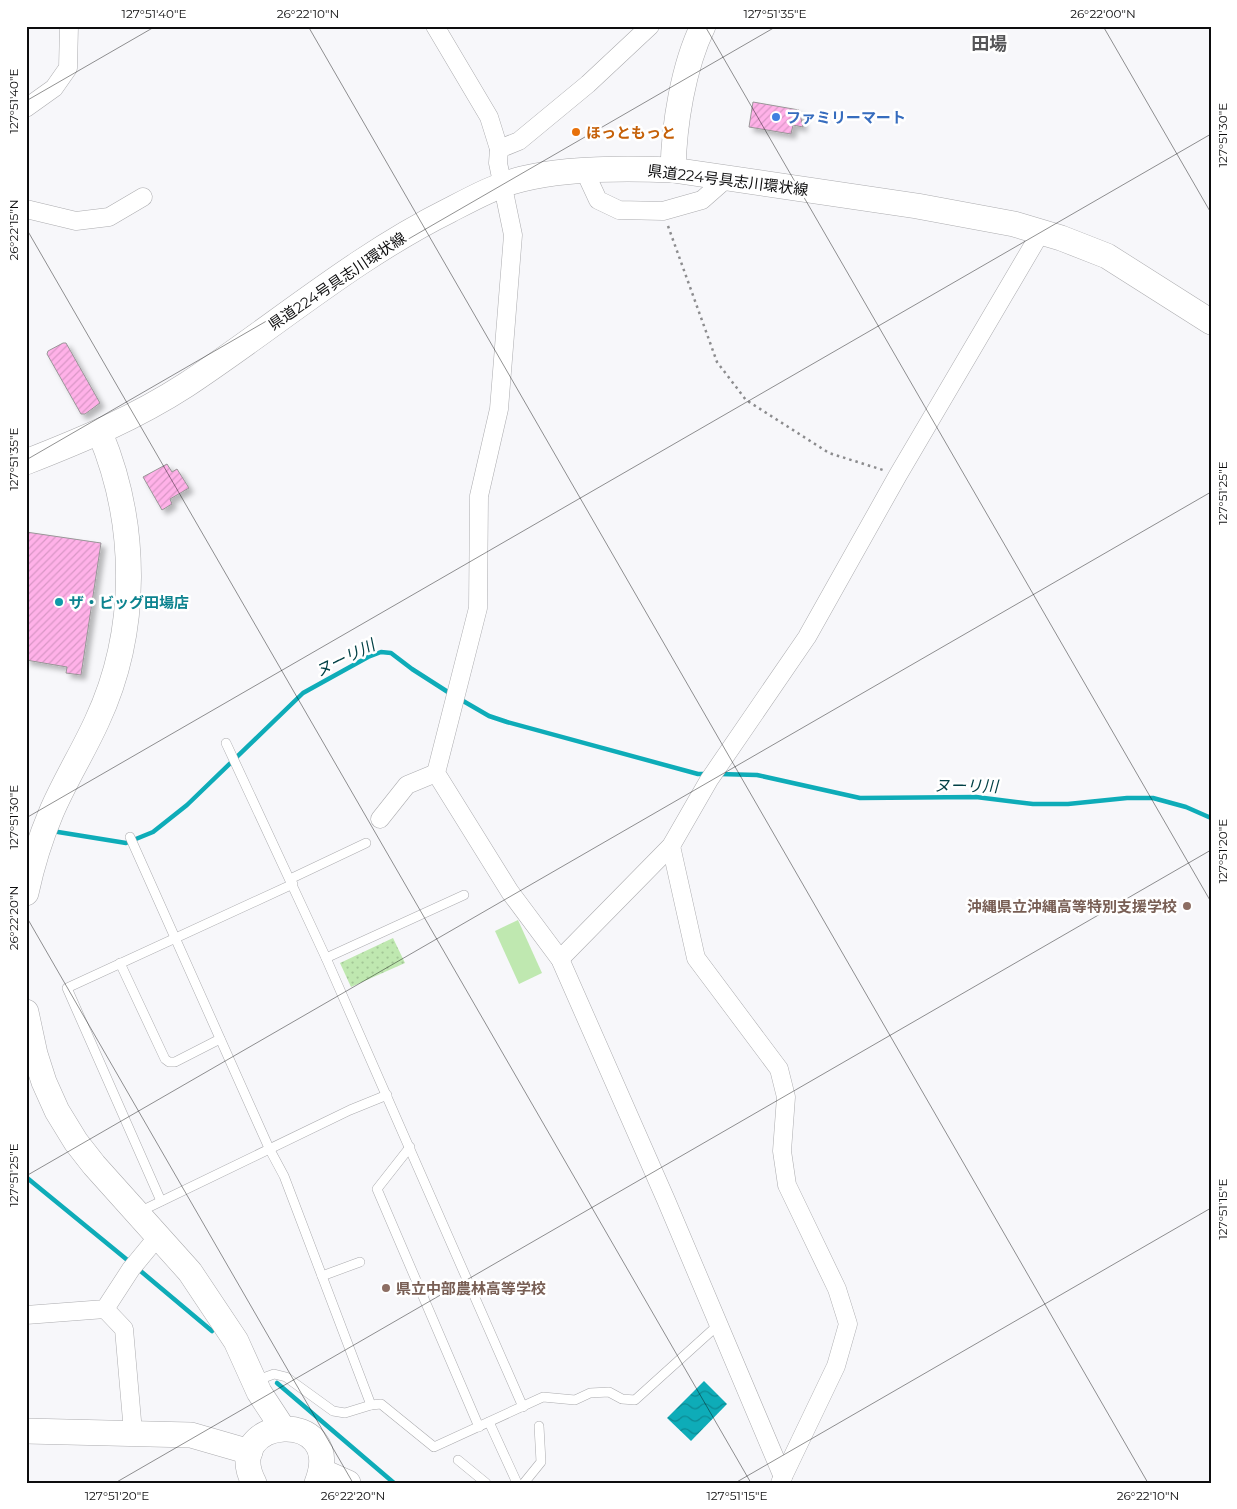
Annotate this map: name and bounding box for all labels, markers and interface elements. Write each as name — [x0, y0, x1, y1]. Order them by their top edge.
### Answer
text: 127°51'40"E — [122, 6, 186, 21]
text: 26°22'10"N — [277, 6, 339, 21]
text: 127°51'35"E — [743, 6, 807, 21]
text: 26°22'00"N — [1070, 6, 1136, 21]
district label: 田場 — [971, 33, 1007, 55]
text: 127°51'40"E — [6, 69, 21, 133]
text: 127°51'30"E — [1215, 103, 1230, 167]
place label: ファミリーマート — [786, 108, 906, 127]
marker: ファミリーマート — [770, 111, 782, 123]
place label: ほっともっと — [586, 123, 676, 142]
marker: ほっともっと — [570, 126, 582, 138]
street label: 県道224号具志川環状線 — [647, 161, 809, 199]
text: 26°22'15"N — [6, 199, 21, 261]
street label: 県道224号具志川環状線 — [265, 228, 409, 334]
text: 127°51'35"E — [6, 427, 21, 491]
text: 127°51'25"E — [1215, 461, 1230, 525]
place label: ザ・ビッグ田場店 — [69, 593, 189, 612]
marker: ザ・ビッグ田場店 — [53, 596, 65, 608]
water label: ヌーリ川 — [312, 635, 380, 681]
water label: ヌーリ川 — [934, 776, 1000, 796]
text: 127°51'30"E — [6, 785, 21, 849]
text: 127°51'20"E — [1215, 819, 1230, 883]
text: 26°22'20"N — [6, 886, 21, 950]
place label: 沖縄県立沖縄高等特別支援学校 — [967, 897, 1177, 916]
marker: 沖縄県立沖縄高等特別支援学校 — [1181, 900, 1193, 912]
text: 127°51'25"E — [6, 1143, 21, 1207]
text: 127°51'15"E — [1215, 1178, 1230, 1240]
place label: 県立中部農林高等学校 — [396, 1279, 546, 1298]
marker: 県立中部農林高等学校 — [380, 1282, 392, 1294]
text: 127°51'20"E — [85, 1488, 149, 1503]
text: 26°22'20"N — [321, 1488, 385, 1503]
text: 127°51'15"E — [706, 1488, 768, 1503]
text: 26°22'10"N — [1117, 1488, 1179, 1503]

